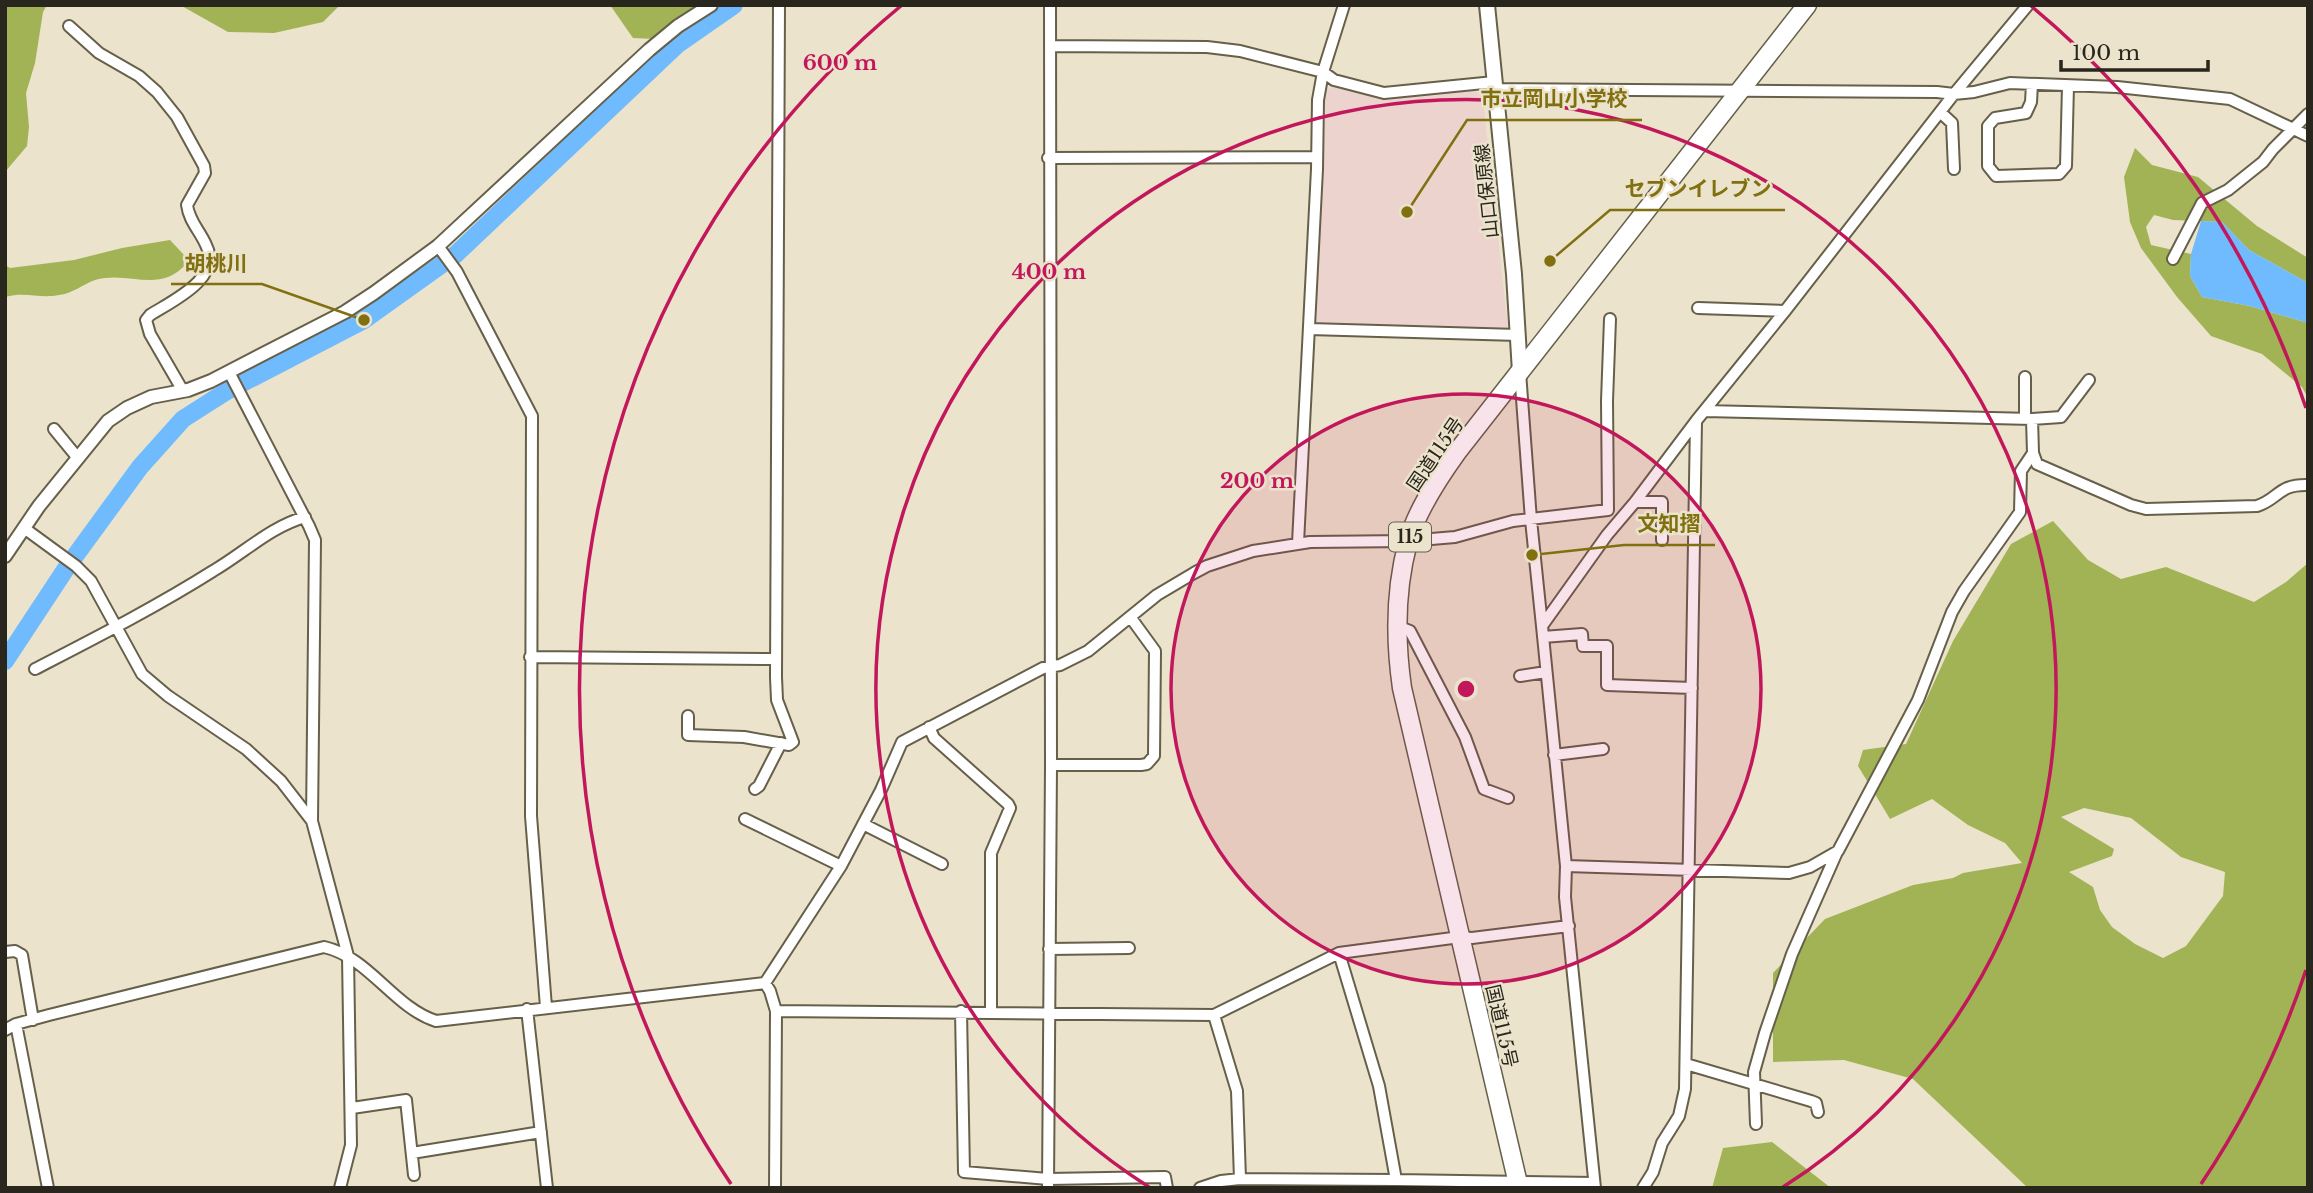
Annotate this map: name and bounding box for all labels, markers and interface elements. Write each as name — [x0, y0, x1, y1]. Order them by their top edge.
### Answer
scale bar — [2061, 28, 2208, 72]
text: 100 m — [2072, 40, 2140, 66]
text: 600 m — [803, 50, 877, 76]
callout: 市立岡山小学校 — [1467, 78, 1642, 120]
text: 市立岡山小学校 — [1481, 86, 1628, 112]
street label: 山口保原線 — [1470, 142, 1503, 239]
callout: セブンイレブン — [1610, 168, 1785, 210]
text: セブンイレブン — [1625, 176, 1772, 202]
callout: 胡桃川 — [171, 242, 262, 284]
text: 胡桃川 — [185, 251, 248, 277]
text: 400 m — [1012, 259, 1086, 285]
street label: 国道115号 — [1402, 413, 1469, 496]
text: 200 m — [1220, 468, 1294, 494]
callout: 文知摺 — [1624, 503, 1715, 545]
text: 文知摺 — [1638, 511, 1701, 537]
road number: 115 — [1389, 522, 1431, 552]
centre of rings — [1454, 677, 1478, 701]
street label: 国道115号 — [1481, 982, 1522, 1070]

